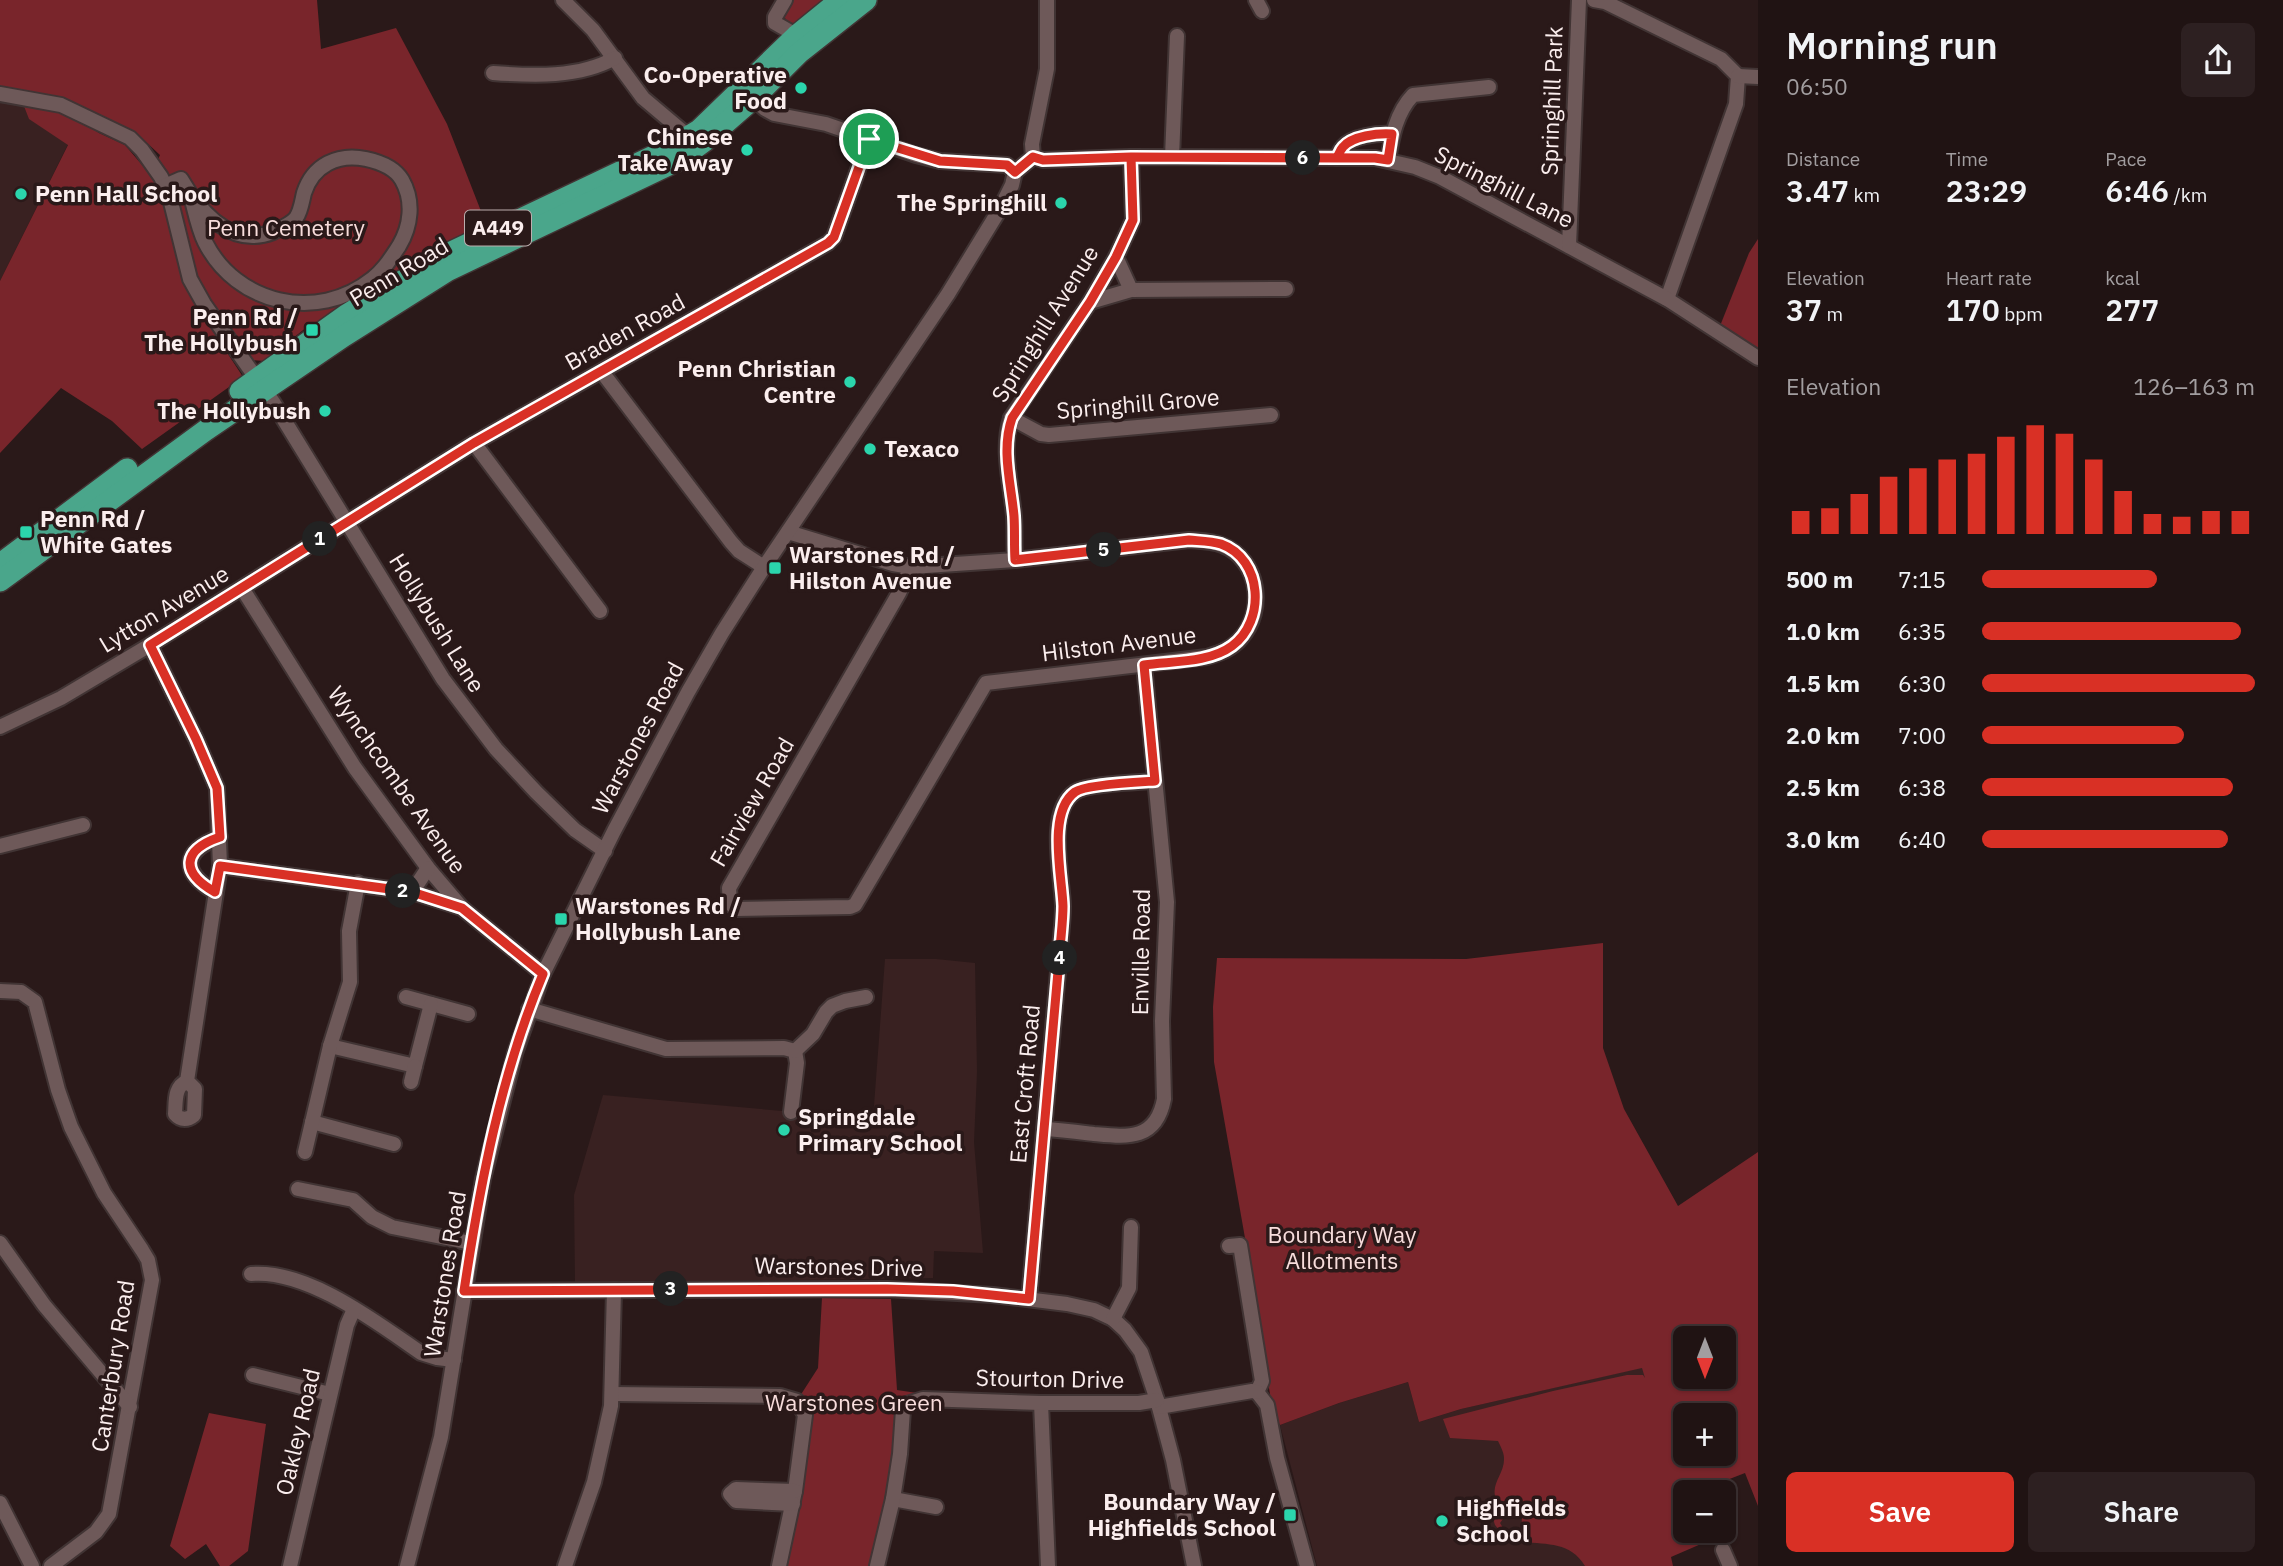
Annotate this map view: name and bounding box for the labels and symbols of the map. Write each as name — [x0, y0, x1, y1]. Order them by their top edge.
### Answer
street label: Springhill Park — [1533, 26, 1569, 176]
place label: Co-Operative Food — [643, 59, 787, 115]
marker: Co-Operative Food — [793, 80, 809, 96]
pin — [839, 109, 899, 169]
place label: Chinese Take Away — [618, 121, 734, 177]
street label: Springhill Lane — [1430, 138, 1579, 234]
pin: 6 — [1286, 140, 1320, 176]
marker: Chinese Take Away — [739, 142, 755, 158]
place label: Penn Hall School — [35, 178, 217, 208]
marker: Penn Hall School — [13, 186, 29, 202]
place label: The Springhill — [897, 187, 1047, 217]
marker: The Springhill — [1053, 195, 1069, 211]
road number: A449 — [465, 210, 531, 246]
park label: Penn Cemetery — [207, 212, 366, 242]
street label: Penn Road — [343, 230, 454, 312]
street label: Springhill Avenue — [984, 239, 1104, 408]
street label: Braden Road — [559, 286, 690, 376]
place label: Penn Rd / The Hollybush — [144, 301, 298, 357]
marker: Penn Rd / The Hollybush — [304, 322, 320, 338]
place label: Penn Christian Centre — [677, 353, 836, 409]
marker: Penn Christian Centre — [842, 374, 858, 390]
street label: Springhill Grove — [1055, 381, 1221, 425]
place label: The Hollybush — [157, 395, 311, 425]
marker: The Hollybush — [317, 403, 333, 419]
place label: Texaco — [884, 433, 959, 463]
marker: Texaco — [862, 441, 878, 457]
place label: Penn Rd / White Gates — [40, 503, 172, 559]
pin: 1 — [302, 522, 338, 556]
marker: Penn Rd / White Gates — [18, 524, 34, 540]
pin: 5 — [1086, 532, 1122, 568]
place label: Warstones Rd / Hilston Avenue — [789, 539, 955, 595]
street label: Hollybush Lane — [383, 547, 493, 698]
street label: Lytton Avenue — [93, 558, 234, 659]
marker: Warstones Rd / Hilston Avenue — [767, 560, 783, 576]
street label: Hilston Avenue — [1040, 619, 1198, 667]
street label: Warstones Road — [584, 656, 690, 819]
street label: Wynchcombe Avenue — [322, 680, 474, 879]
street label: Fairview Road — [702, 732, 800, 871]
pin: 2 — [386, 874, 420, 908]
street label: Enville Road — [1124, 888, 1156, 1016]
place label: Warstones Rd / Hollybush Lane — [575, 890, 741, 946]
marker: Warstones Rd / Hollybush Lane — [553, 911, 569, 927]
pin: 4 — [1042, 940, 1078, 976]
street label: East Croft Road — [1002, 1003, 1046, 1165]
place label: Springdale Primary School — [798, 1101, 962, 1157]
marker: Springdale Primary School — [776, 1122, 792, 1138]
street label: Warstones Road — [416, 1188, 472, 1359]
park label: Boundary Way Allotments — [1267, 1219, 1417, 1275]
street label: Warstones Drive — [754, 1250, 924, 1282]
pin: 3 — [654, 1272, 688, 1306]
street label: Canterbury Road — [84, 1278, 140, 1454]
north arrow — [1673, 1326, 1736, 1390]
street label: Stourton Drive — [975, 1362, 1125, 1394]
street label: Oakley Road — [268, 1365, 326, 1498]
park label: Warstones Green — [765, 1387, 943, 1417]
place label: Boundary Way / Highfields School — [1088, 1486, 1276, 1542]
place label: Highfields School — [1456, 1492, 1566, 1548]
marker: Boundary Way / Highfields School — [1282, 1507, 1298, 1523]
marker: Highfields School — [1434, 1513, 1450, 1529]

